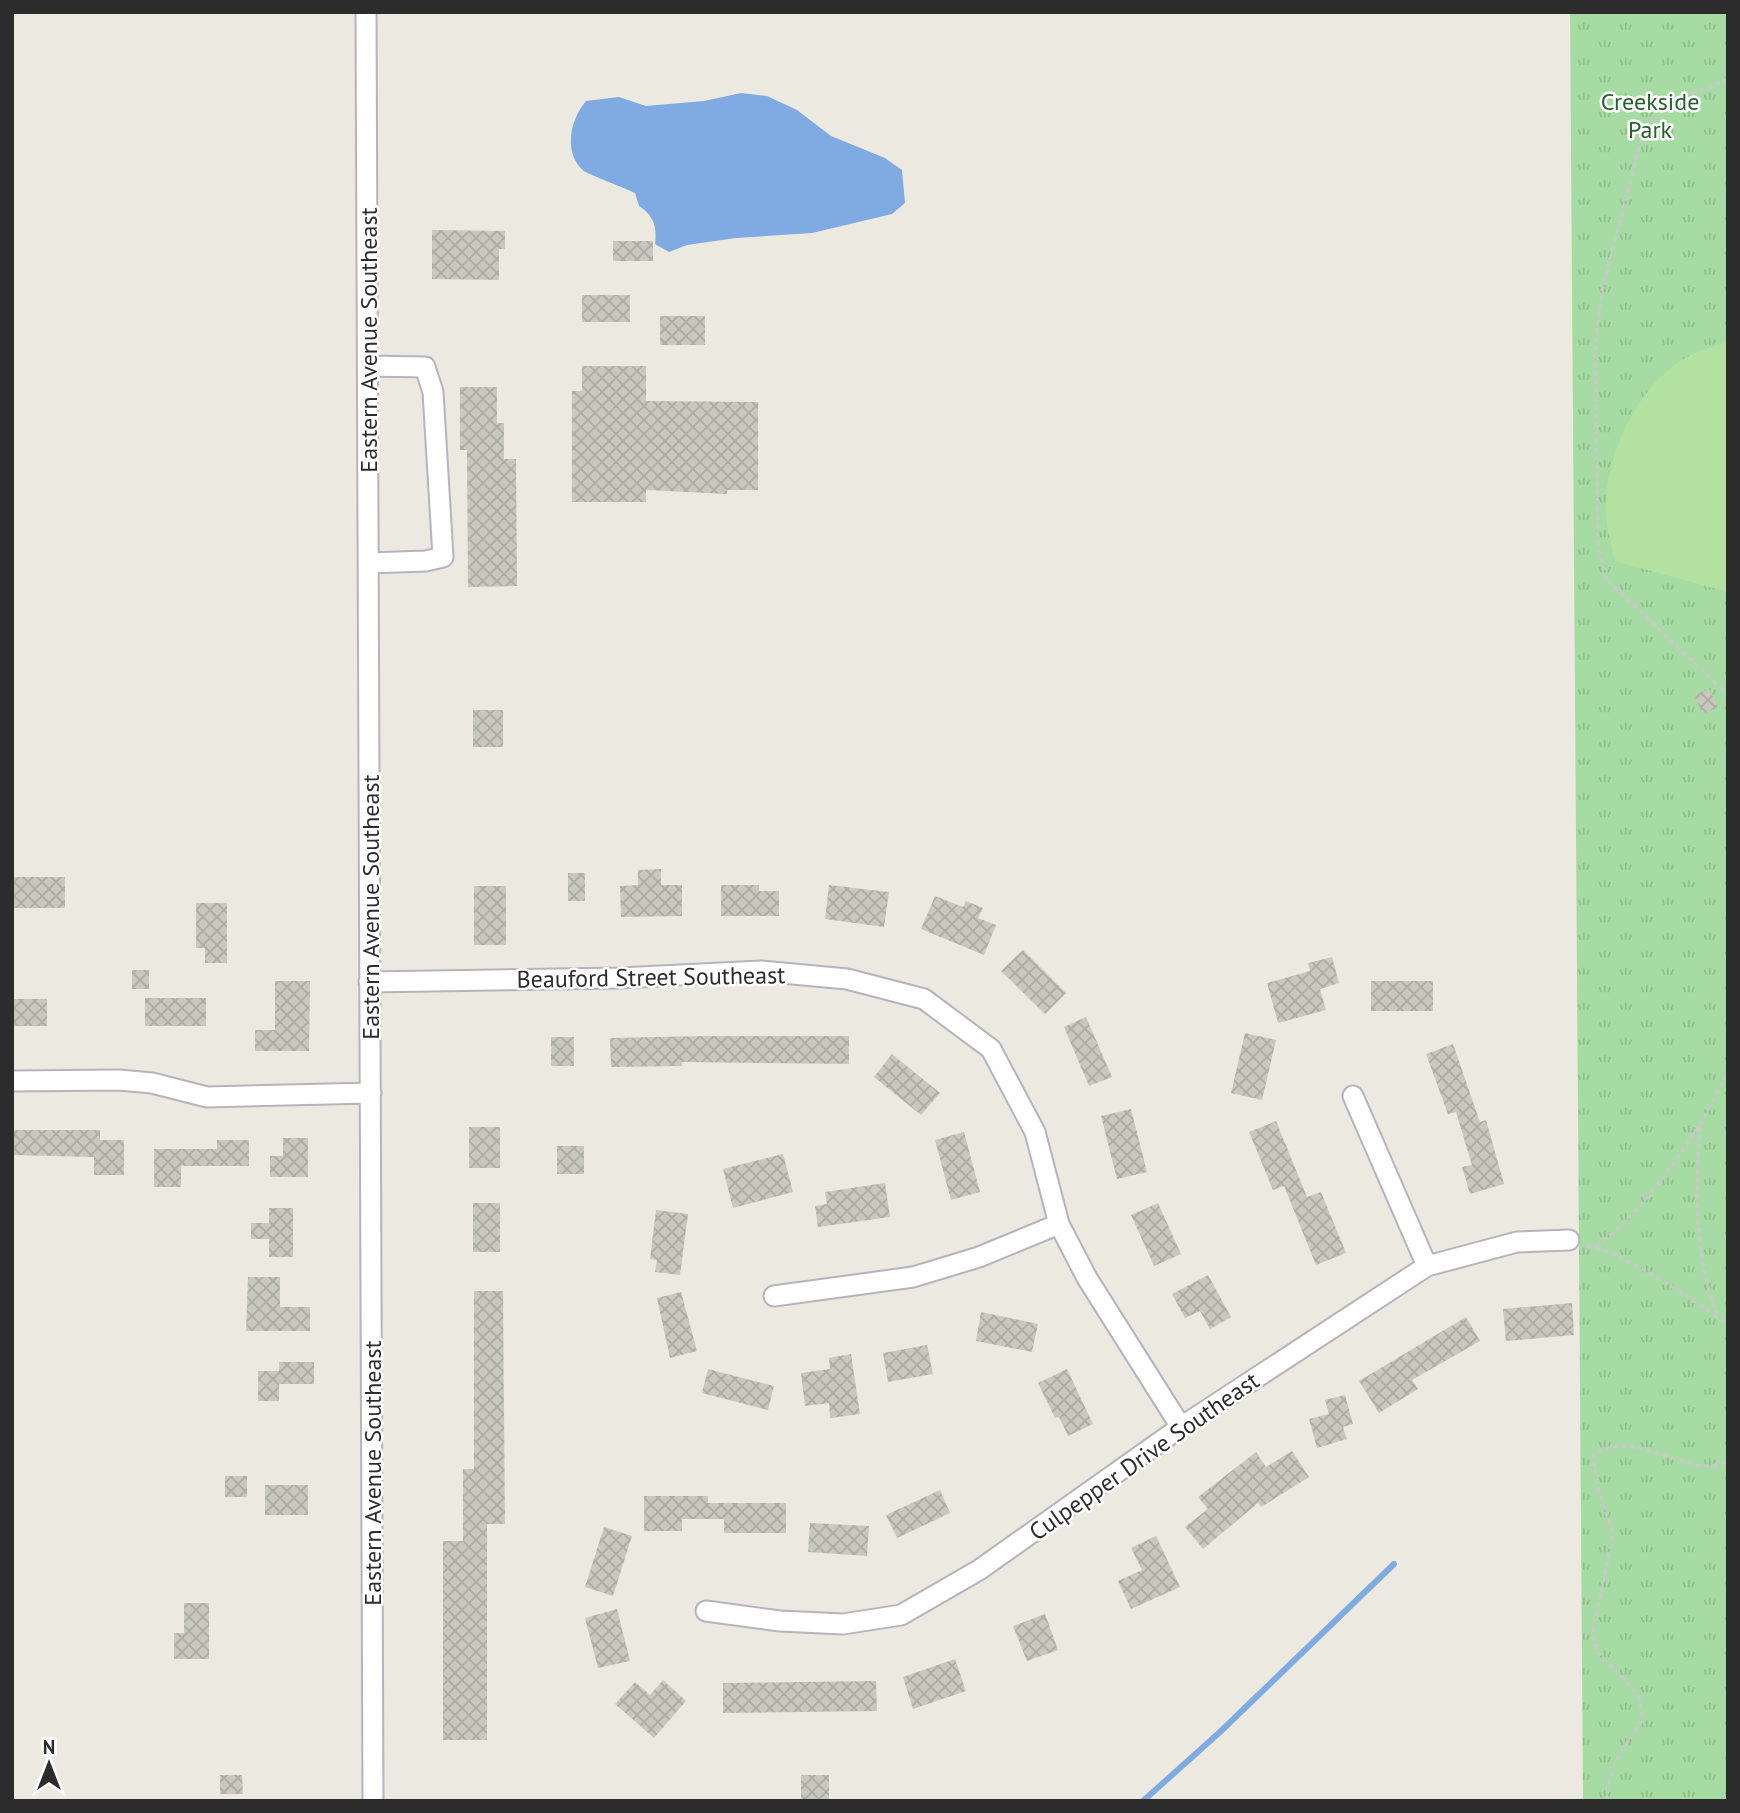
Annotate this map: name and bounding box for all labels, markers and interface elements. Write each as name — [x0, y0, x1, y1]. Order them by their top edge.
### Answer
park label: Creekside Park — [1601, 86, 1699, 145]
street label: Eastern Avenue Southeast — [353, 207, 384, 473]
street label: Eastern Avenue Southeast — [355, 774, 386, 1040]
street label: Beauford Street Southeast — [516, 959, 786, 995]
street label: Eastern Avenue Southeast — [357, 1340, 388, 1606]
street label: Culpepper Drive Southeast — [1023, 1365, 1265, 1547]
north arrow — [14, 1729, 84, 1799]
text: N — [43, 1735, 55, 1759]

